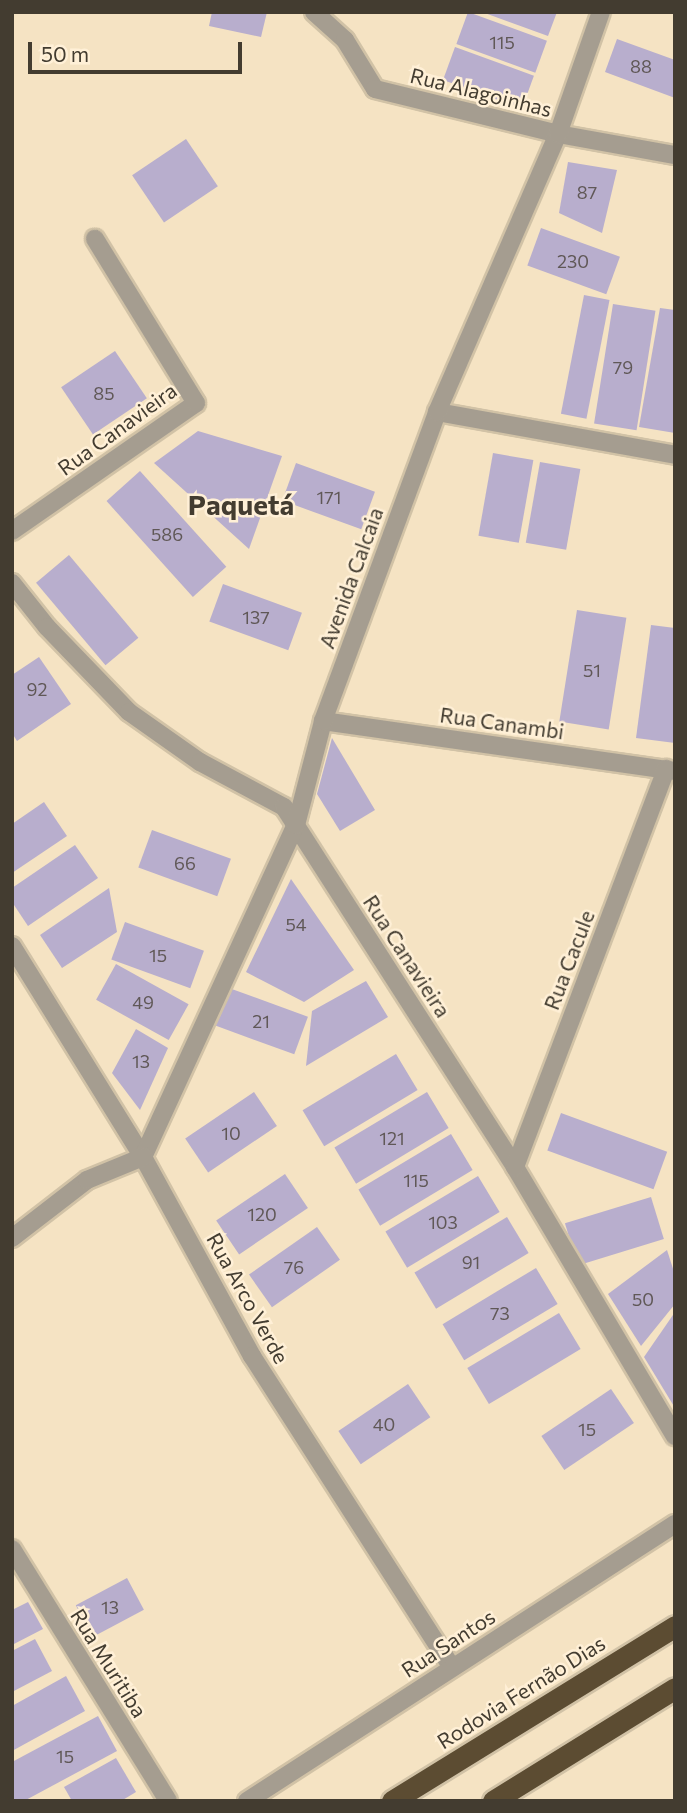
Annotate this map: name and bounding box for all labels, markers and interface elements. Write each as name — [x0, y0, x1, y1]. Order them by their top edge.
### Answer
scale bar — [32, 28, 245, 72]
house number: 115 — [489, 31, 515, 53]
text: 50 m — [41, 41, 89, 66]
house number: 88 — [630, 55, 652, 77]
street label: Rua Alagoinhas — [408, 62, 554, 122]
house number: 87 — [577, 181, 597, 203]
house number: 230 — [557, 250, 589, 272]
house number: 79 — [613, 356, 633, 378]
street label: Rua Canavieira — [53, 377, 181, 481]
house number: 85 — [93, 382, 115, 404]
house number: 171 — [317, 486, 341, 508]
district label: Paquetá — [188, 487, 294, 521]
street label: Avenida Calcaia — [314, 504, 388, 652]
house number: 586 — [151, 523, 183, 545]
house number: 137 — [242, 606, 270, 628]
house number: 51 — [583, 659, 601, 681]
house number: 92 — [27, 678, 47, 700]
street label: Rua Canambi — [438, 702, 566, 744]
house number: 66 — [174, 852, 196, 874]
street label: Rua Canavieira — [358, 890, 456, 1022]
street label: Rua Cacule — [538, 907, 600, 1013]
house number: 54 — [285, 913, 307, 935]
house number: 15 — [149, 944, 167, 966]
house number: 49 — [132, 991, 154, 1013]
house number: 21 — [252, 1010, 270, 1032]
house number: 13 — [132, 1050, 150, 1072]
house number: 10 — [221, 1122, 241, 1144]
house number: 121 — [379, 1127, 405, 1149]
house number: 115 — [403, 1169, 429, 1191]
house number: 120 — [247, 1203, 277, 1225]
house number: 103 — [428, 1211, 458, 1233]
street label: Rua Arco Verde — [202, 1228, 294, 1368]
house number: 91 — [462, 1251, 480, 1273]
house number: 76 — [284, 1256, 304, 1278]
house number: 50 — [632, 1288, 654, 1310]
house number: 73 — [490, 1302, 510, 1324]
house number: 40 — [373, 1413, 395, 1435]
house number: 15 — [578, 1418, 596, 1440]
house number: 13 — [101, 1596, 119, 1618]
street label: Rua Santos — [397, 1603, 499, 1683]
street label: Rua Muritiba — [66, 1604, 152, 1722]
street label: Rodovia Fernão Dias — [432, 1630, 610, 1754]
house number: 15 — [56, 1745, 74, 1767]

